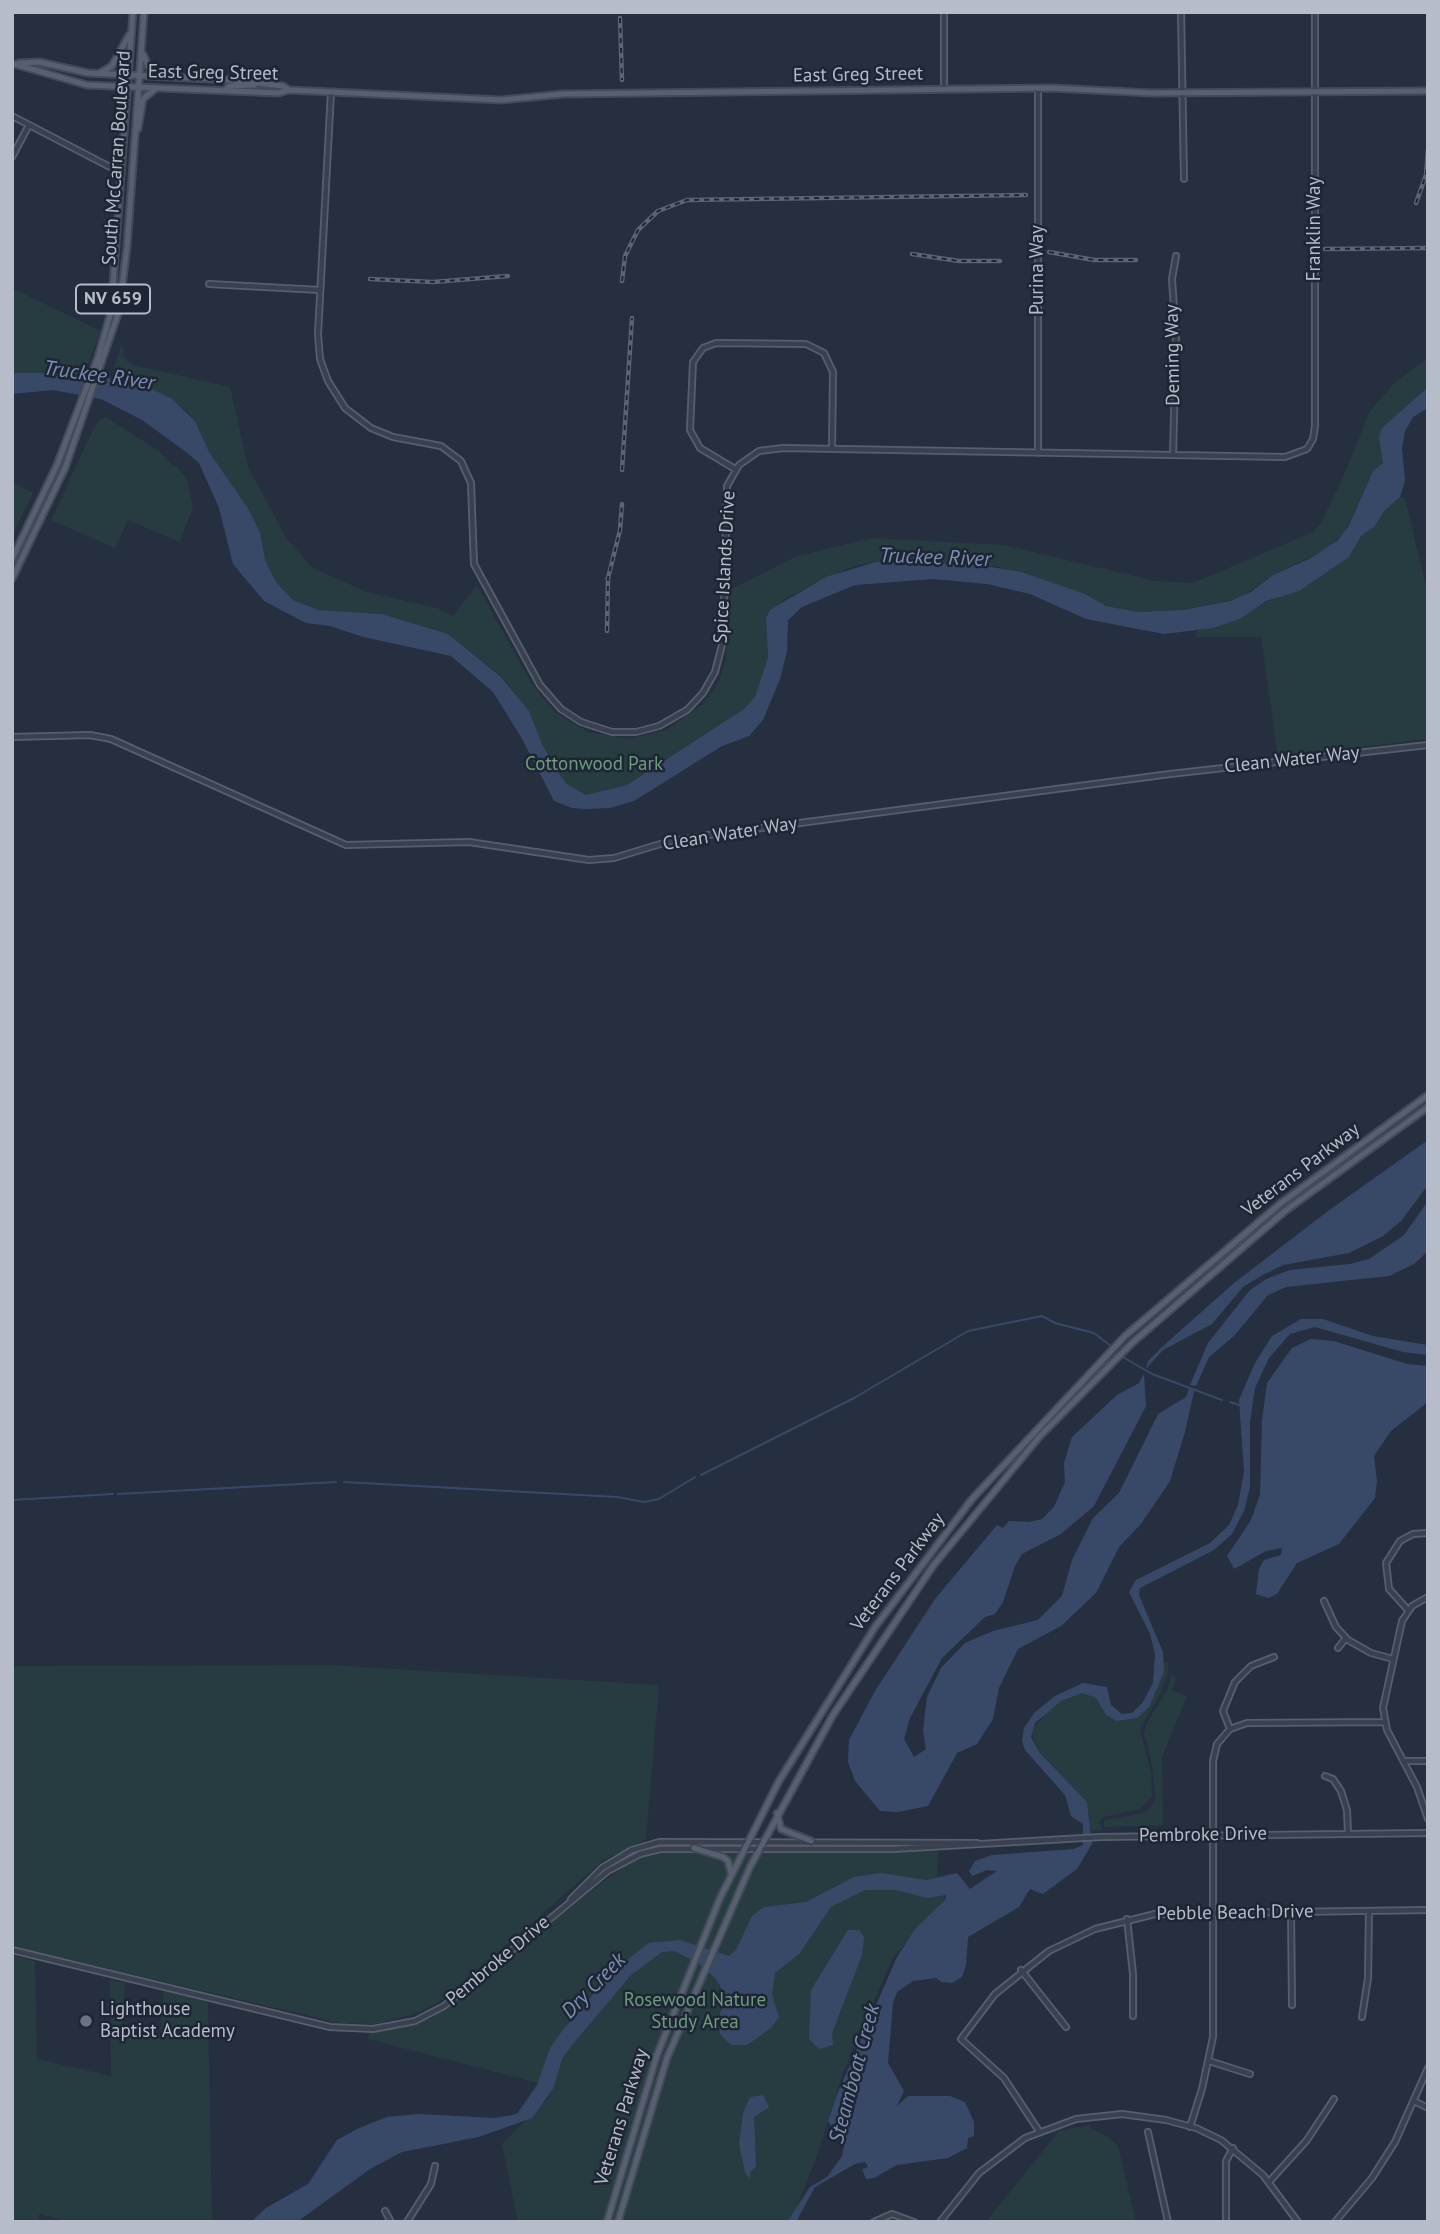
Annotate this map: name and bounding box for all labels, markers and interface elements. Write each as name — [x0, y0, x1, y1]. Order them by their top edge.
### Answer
street label: South McCarran Boulevard — [98, 50, 136, 266]
street label: East Greg Street — [148, 60, 278, 86]
street label: East Greg Street — [793, 62, 923, 88]
street label: Franklin Way — [1304, 177, 1326, 281]
street label: Purina Way — [1027, 225, 1049, 315]
road number: NV 659 — [76, 284, 150, 314]
street label: Deming Way — [1161, 304, 1185, 406]
water label: Truckee River — [42, 356, 156, 396]
street label: Spice Islands Drive — [710, 490, 740, 644]
water label: Truckee River — [879, 543, 991, 573]
street label: Clean Water Way — [1223, 742, 1361, 778]
park label: Cottonwood Park — [525, 754, 663, 776]
street label: Clean Water Way — [661, 812, 799, 856]
street label: Veterans Parkway — [1238, 1118, 1364, 1222]
street label: Veterans Parkway — [846, 1509, 950, 1635]
street label: Pembroke Drive — [1139, 1822, 1267, 1848]
street label: Pebble Beach Drive — [1156, 1900, 1314, 1926]
street label: Pembroke Drive — [442, 1911, 554, 2011]
water label: Dry Creek — [557, 1948, 631, 2024]
park label: Rosewood Nature Study Area — [624, 1990, 766, 2034]
place label: Lighthouse Baptist Academy — [100, 1999, 235, 2043]
water label: Steamboat Creek — [824, 2001, 886, 2147]
marker: Lighthouse Baptist Academy — [78, 2013, 94, 2029]
street label: Veterans Parkway — [590, 2046, 654, 2188]

